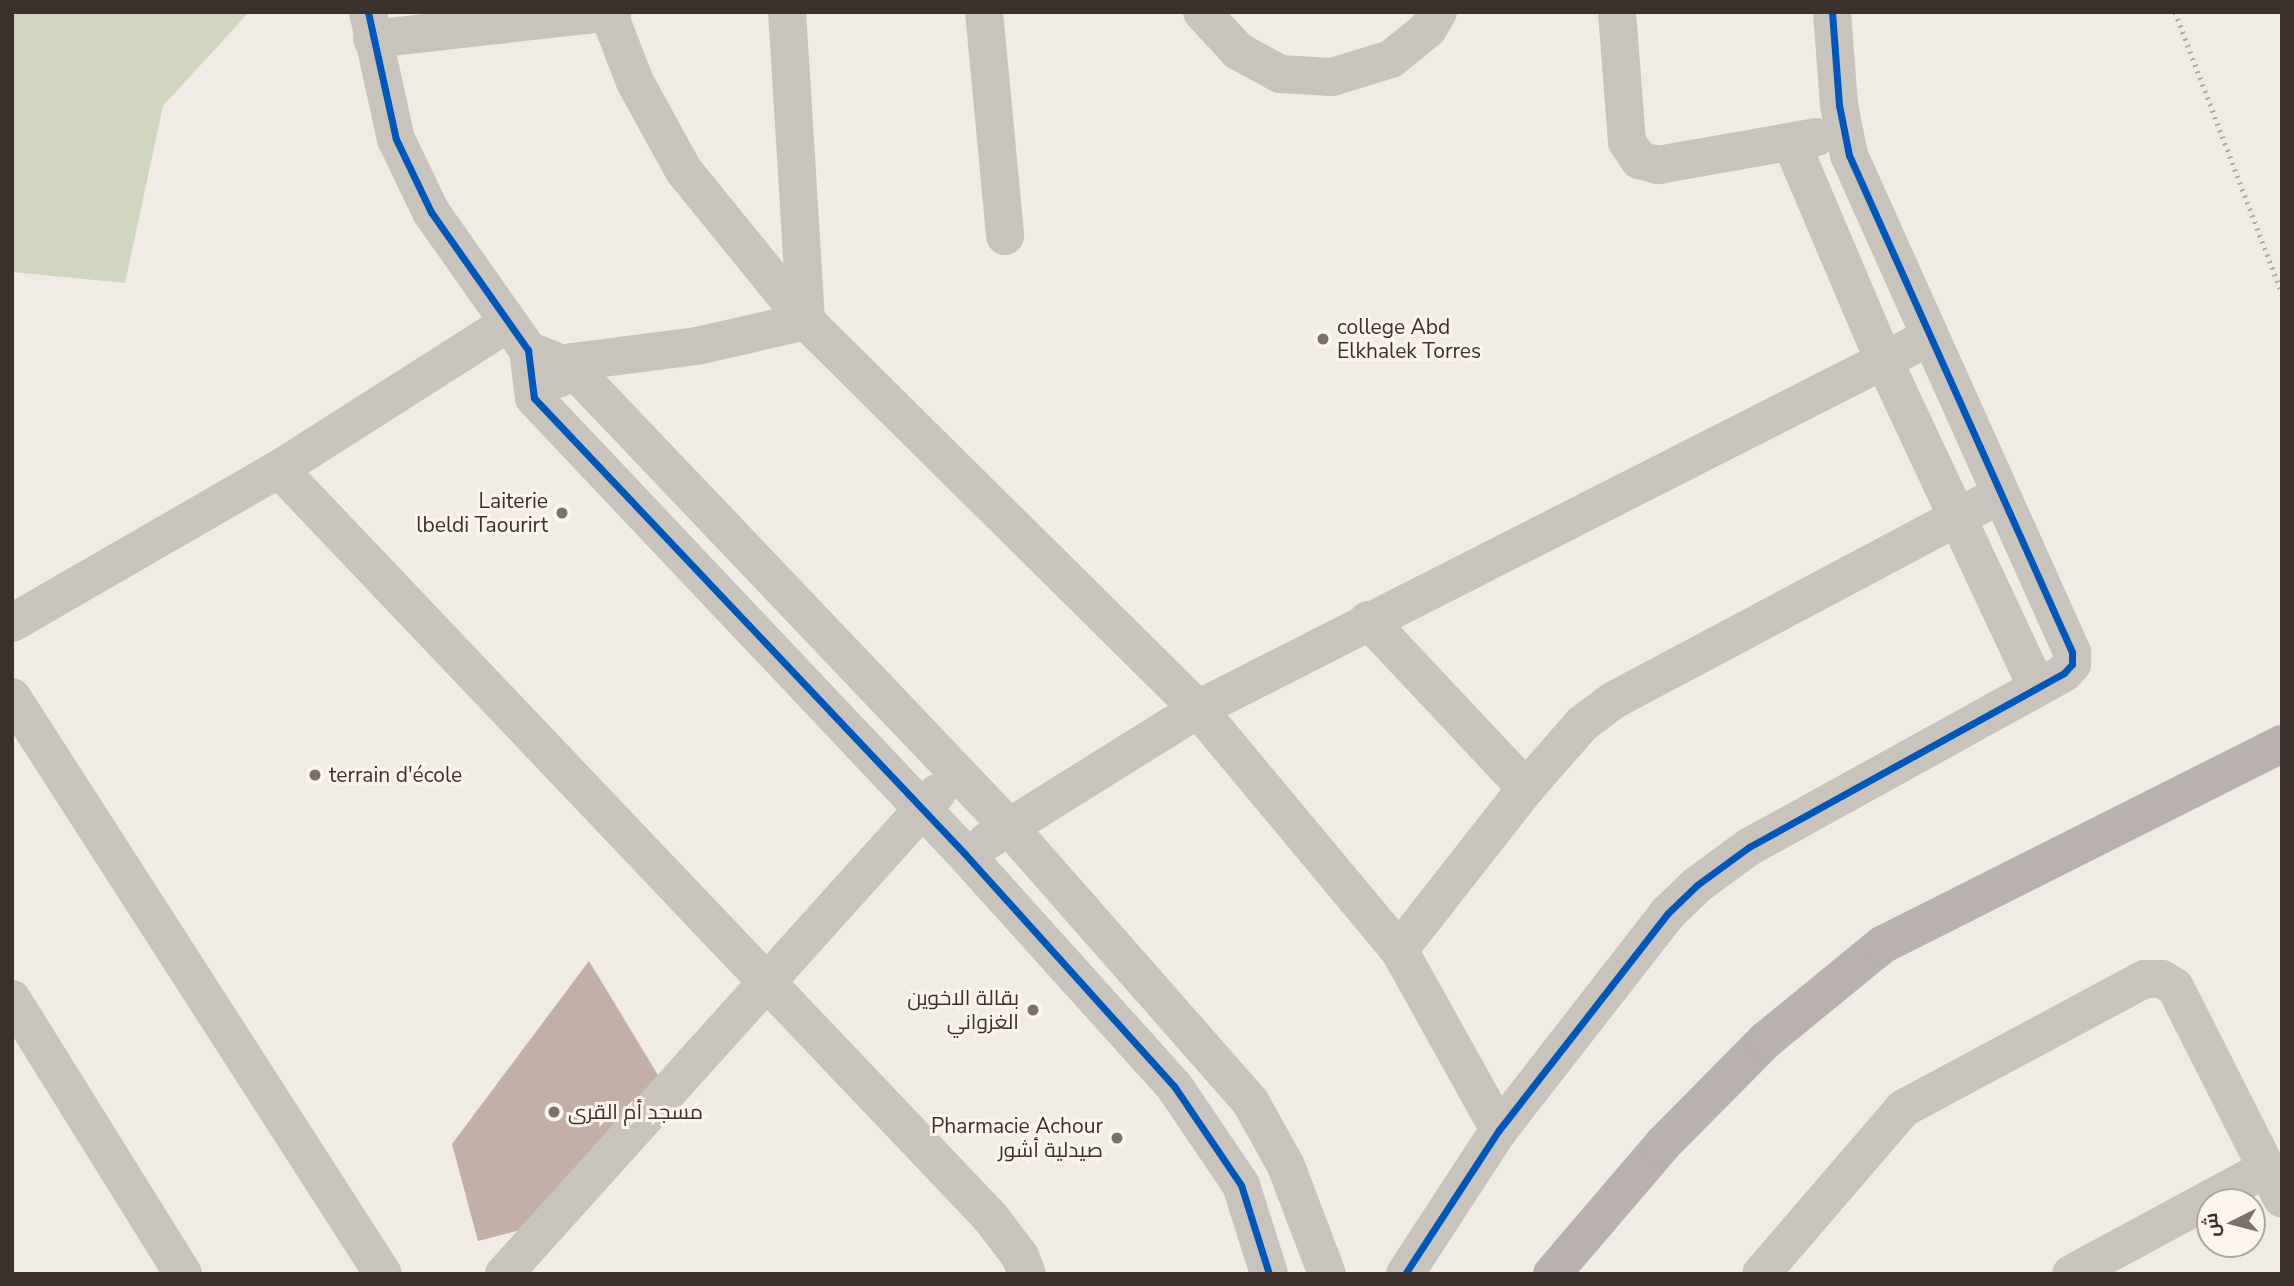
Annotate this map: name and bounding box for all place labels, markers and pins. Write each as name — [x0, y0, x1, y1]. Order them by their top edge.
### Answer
place label: college Abd Elkhalek Torres — [1337, 314, 1481, 364]
marker: college Abd Elkhalek Torres — [1315, 331, 1331, 347]
place label: Laiterie lbeldi Taourirt — [416, 488, 548, 538]
marker: Laiterie lbeldi Taourirt — [554, 505, 570, 521]
place label: terrain d'école — [329, 762, 462, 788]
marker: terrain d'école — [307, 767, 323, 783]
place label: بقالة الاخوين الغزواني — [907, 985, 1019, 1035]
marker: بقالة الاخوين الغزواني — [1025, 1002, 1041, 1018]
place label: مسجد أم القرى — [568, 1099, 703, 1125]
marker: مسجد أم القرى — [546, 1104, 562, 1120]
place label: Pharmacie Achour صيدلية أشور — [931, 1113, 1103, 1163]
marker: Pharmacie Achour صيدلية أشور — [1109, 1130, 1125, 1146]

